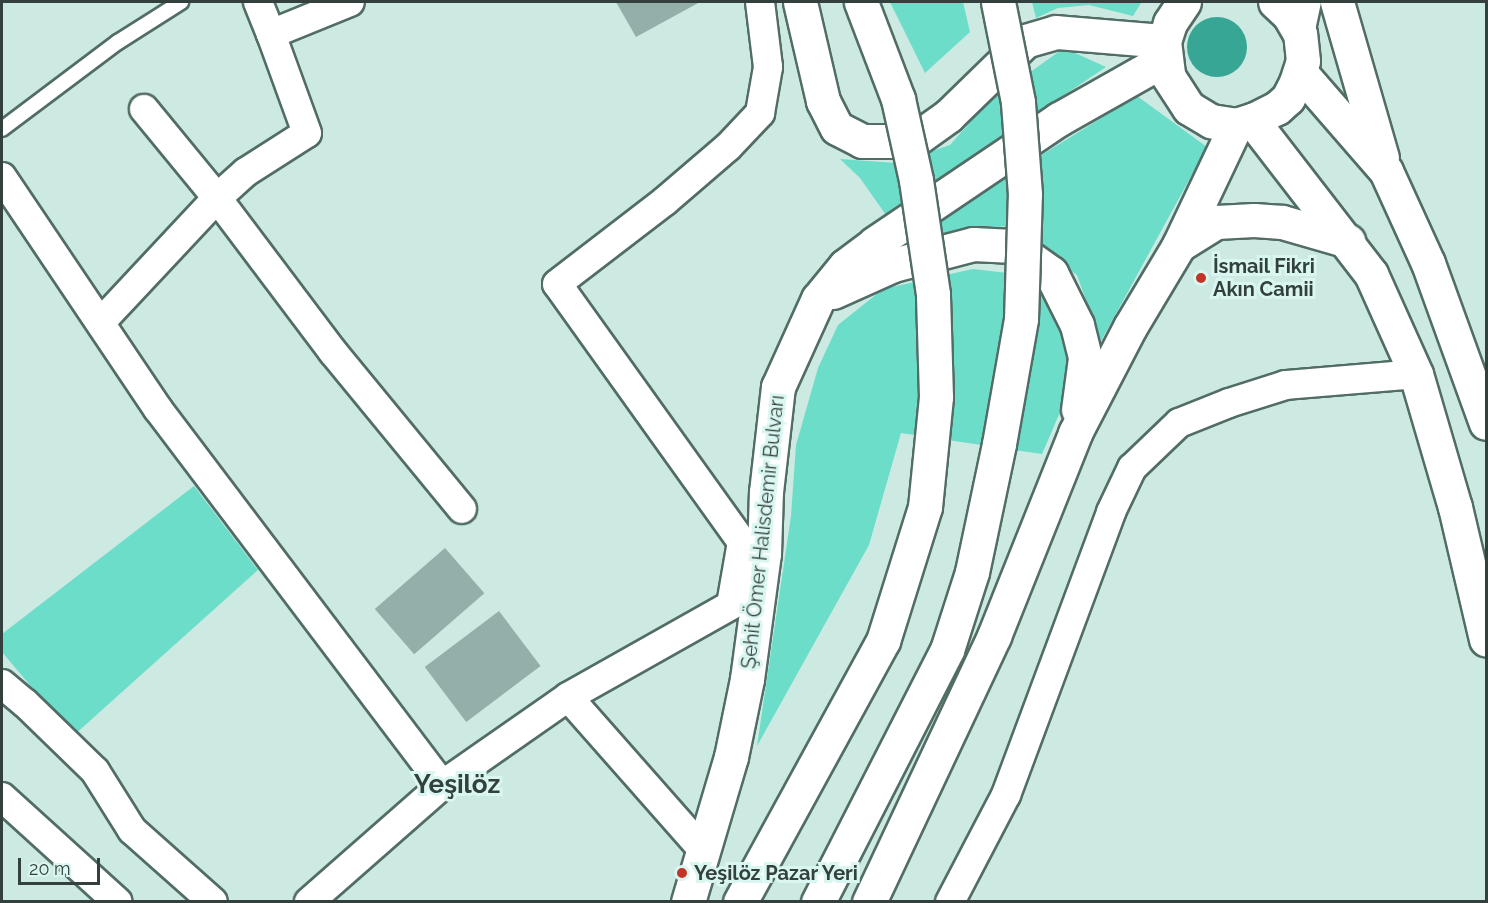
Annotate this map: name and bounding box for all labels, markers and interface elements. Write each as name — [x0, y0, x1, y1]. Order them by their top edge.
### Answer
place label: İsmail Fikri Akın Camii — [1213, 254, 1315, 301]
marker: İsmail Fikri Akın Camii — [1194, 271, 1208, 285]
street label: Şehit Ömer Halisdemir Bulvarı — [737, 394, 789, 670]
district label: Yeşilöz — [414, 769, 500, 801]
scale bar — [21, 846, 104, 884]
text: 20 m — [29, 858, 71, 879]
place label: Yeşilöz Pazar Yeri — [694, 861, 859, 885]
marker: Yeşilöz Pazar Yeri — [675, 866, 689, 880]

